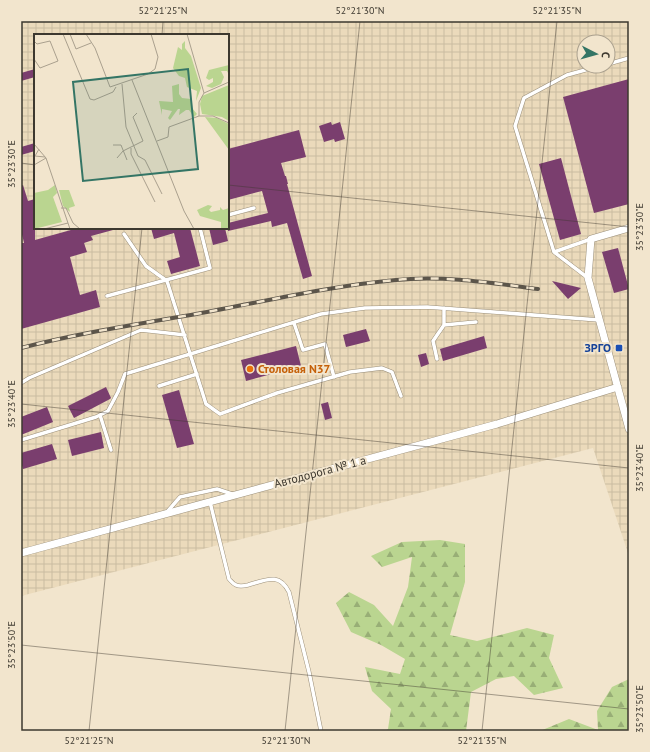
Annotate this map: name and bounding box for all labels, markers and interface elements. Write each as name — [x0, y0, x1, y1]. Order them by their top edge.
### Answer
text: 52°21'25"N — [138, 4, 188, 17]
text: 52°21'30"N — [335, 4, 385, 17]
text: 52°21'35"N — [532, 4, 582, 17]
inset map — [34, 34, 229, 229]
north arrow — [576, 34, 616, 74]
text: С — [599, 51, 613, 59]
text: 35°23'30"E — [5, 140, 18, 188]
text: 35°23'30"E — [633, 203, 646, 251]
place label: ЗРГО — [585, 340, 611, 355]
marker: ЗРГО — [614, 343, 624, 353]
place label: Столовая N37 — [258, 361, 331, 376]
marker: Столовая N37 — [245, 364, 255, 374]
text: 35°23'40"E — [5, 380, 18, 428]
text: 35°23'40"E — [633, 444, 646, 492]
street label: Автодорога № 1 а — [272, 452, 368, 491]
text: 35°23'50"E — [5, 621, 18, 669]
text: 35°23'50"E — [633, 685, 646, 733]
text: 52°21'25"N — [64, 734, 114, 747]
text: 52°21'30"N — [261, 734, 311, 747]
text: 52°21'35"N — [457, 734, 507, 747]

